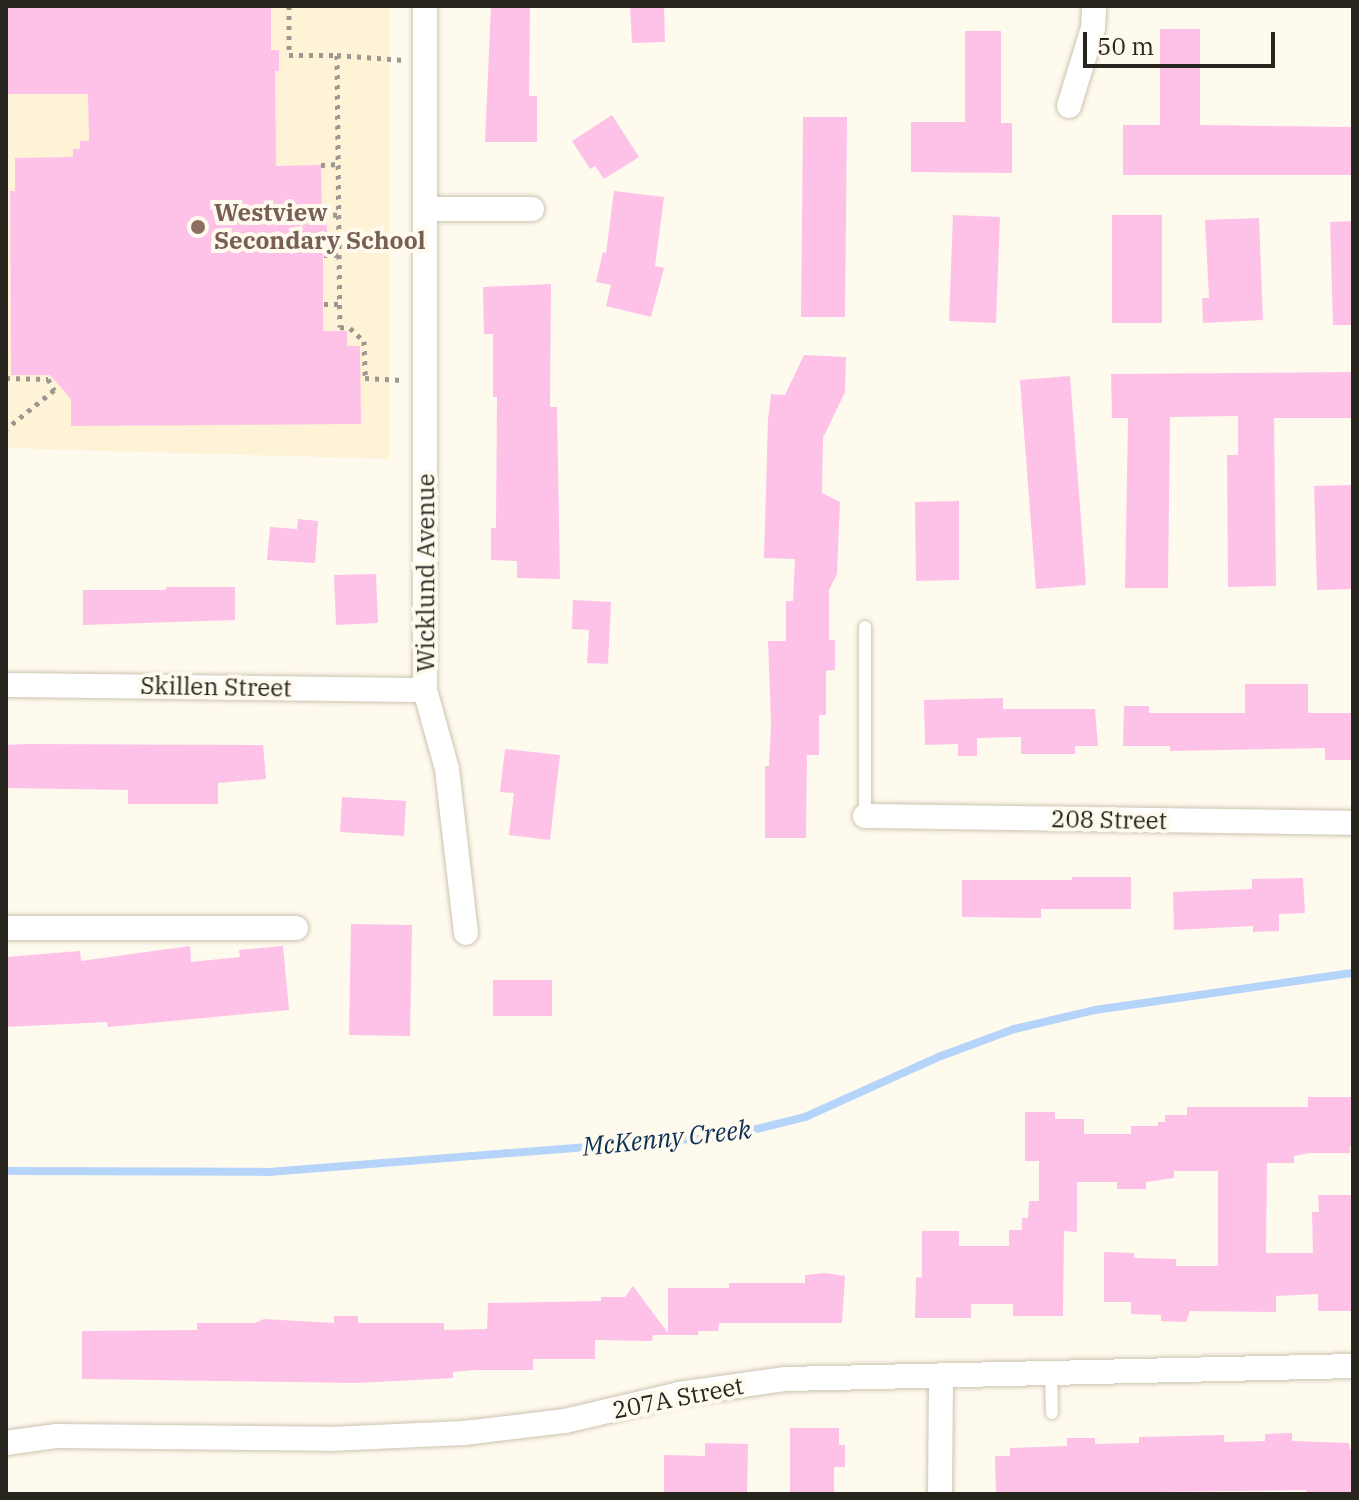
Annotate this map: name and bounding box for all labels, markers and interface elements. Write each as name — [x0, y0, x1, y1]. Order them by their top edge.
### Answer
scale bar — [1087, 16, 1279, 66]
text: 50 m — [1097, 30, 1154, 62]
place label: Westview Secondary School — [214, 199, 426, 255]
marker: Westview Secondary School — [189, 218, 207, 236]
street label: Wicklund Avenue — [412, 474, 440, 672]
street label: Skillen Street — [140, 671, 292, 703]
street label: 208 Street — [1051, 805, 1167, 835]
water label: McKenny Creek — [581, 1114, 753, 1162]
street label: 207A Street — [610, 1371, 746, 1425]

